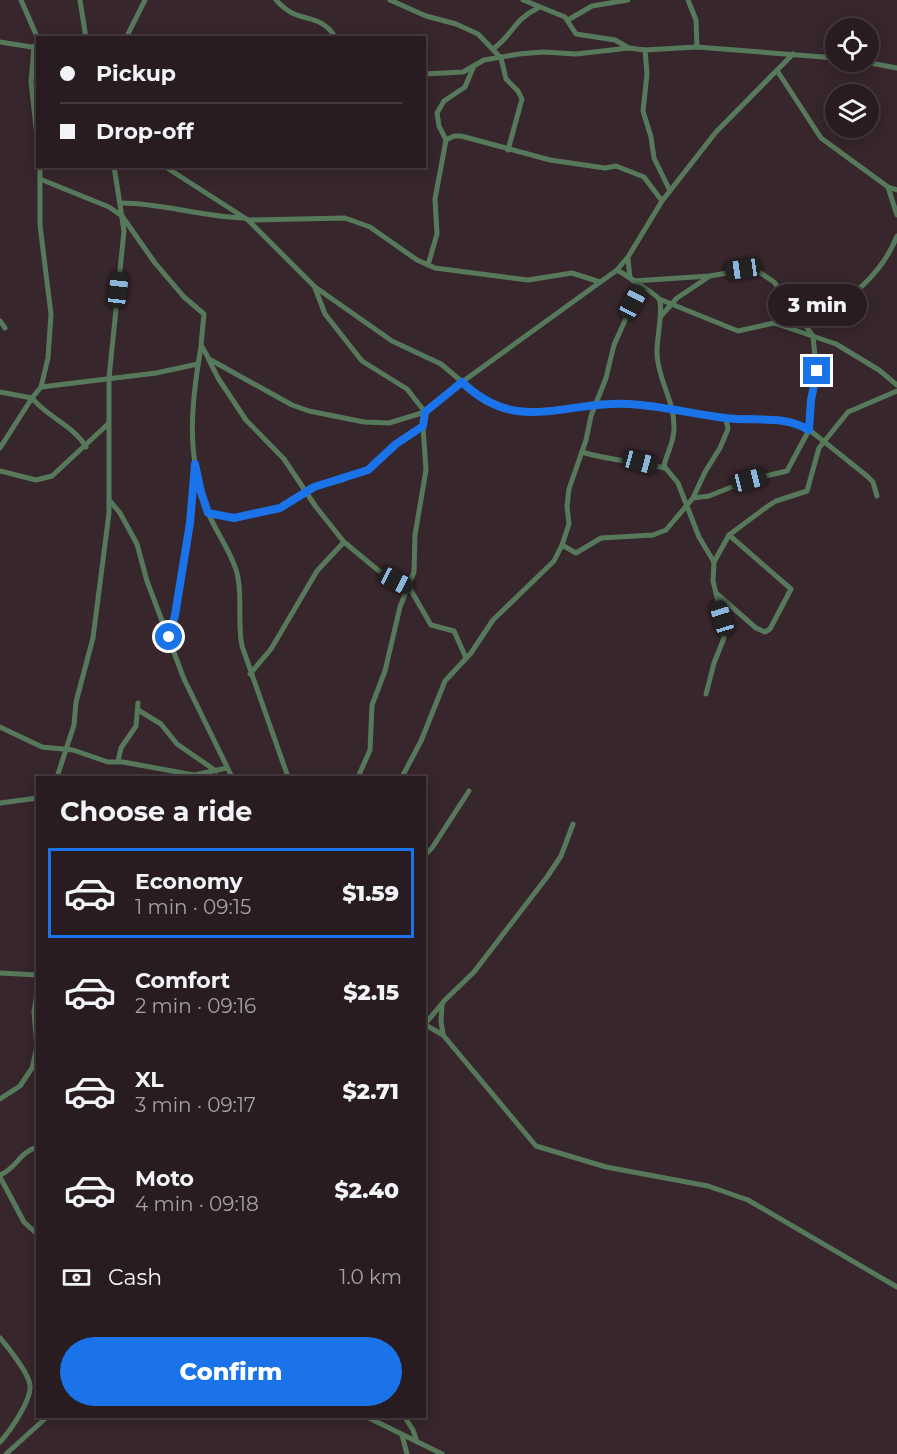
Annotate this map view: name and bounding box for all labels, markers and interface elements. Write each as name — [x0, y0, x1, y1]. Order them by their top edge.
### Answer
map controls — [825, 18, 879, 138]
button: locate — [825, 18, 879, 72]
text: Pickup — [96, 60, 176, 87]
button: layers — [825, 84, 879, 138]
text: Drop-off — [96, 118, 194, 145]
car — [724, 258, 762, 280]
car — [107, 271, 129, 309]
car — [617, 282, 649, 322]
callout: 3 min — [768, 284, 866, 326]
text: 3 min — [788, 293, 847, 317]
route end — [803, 357, 830, 384]
car — [620, 449, 660, 475]
car — [729, 467, 769, 493]
car — [376, 565, 416, 597]
car — [708, 598, 736, 638]
route start — [155, 623, 182, 650]
text: Choose a ride — [60, 795, 252, 828]
icon: car — [63, 866, 117, 920]
text: Economy — [135, 868, 243, 895]
text: $1.59 — [342, 880, 399, 907]
text: 1 min · 09:15 — [135, 895, 251, 919]
icon: car — [63, 965, 117, 1019]
text: Comfort — [135, 967, 230, 994]
text: $2.15 — [343, 979, 399, 1006]
text: 2 min · 09:16 — [135, 994, 256, 1018]
icon: car — [63, 1064, 117, 1118]
text: XL — [135, 1066, 164, 1093]
text: $2.71 — [343, 1078, 399, 1105]
text: 3 min · 09:17 — [135, 1093, 256, 1117]
icon: car — [63, 1163, 117, 1217]
text: Moto — [135, 1165, 194, 1192]
text: $2.40 — [335, 1177, 399, 1204]
text: 4 min · 09:18 — [135, 1192, 259, 1216]
icon: cash — [60, 1261, 93, 1294]
text: Cash — [108, 1264, 162, 1291]
text: 1.0 km — [339, 1265, 402, 1289]
button: Confirm — [60, 1337, 402, 1406]

